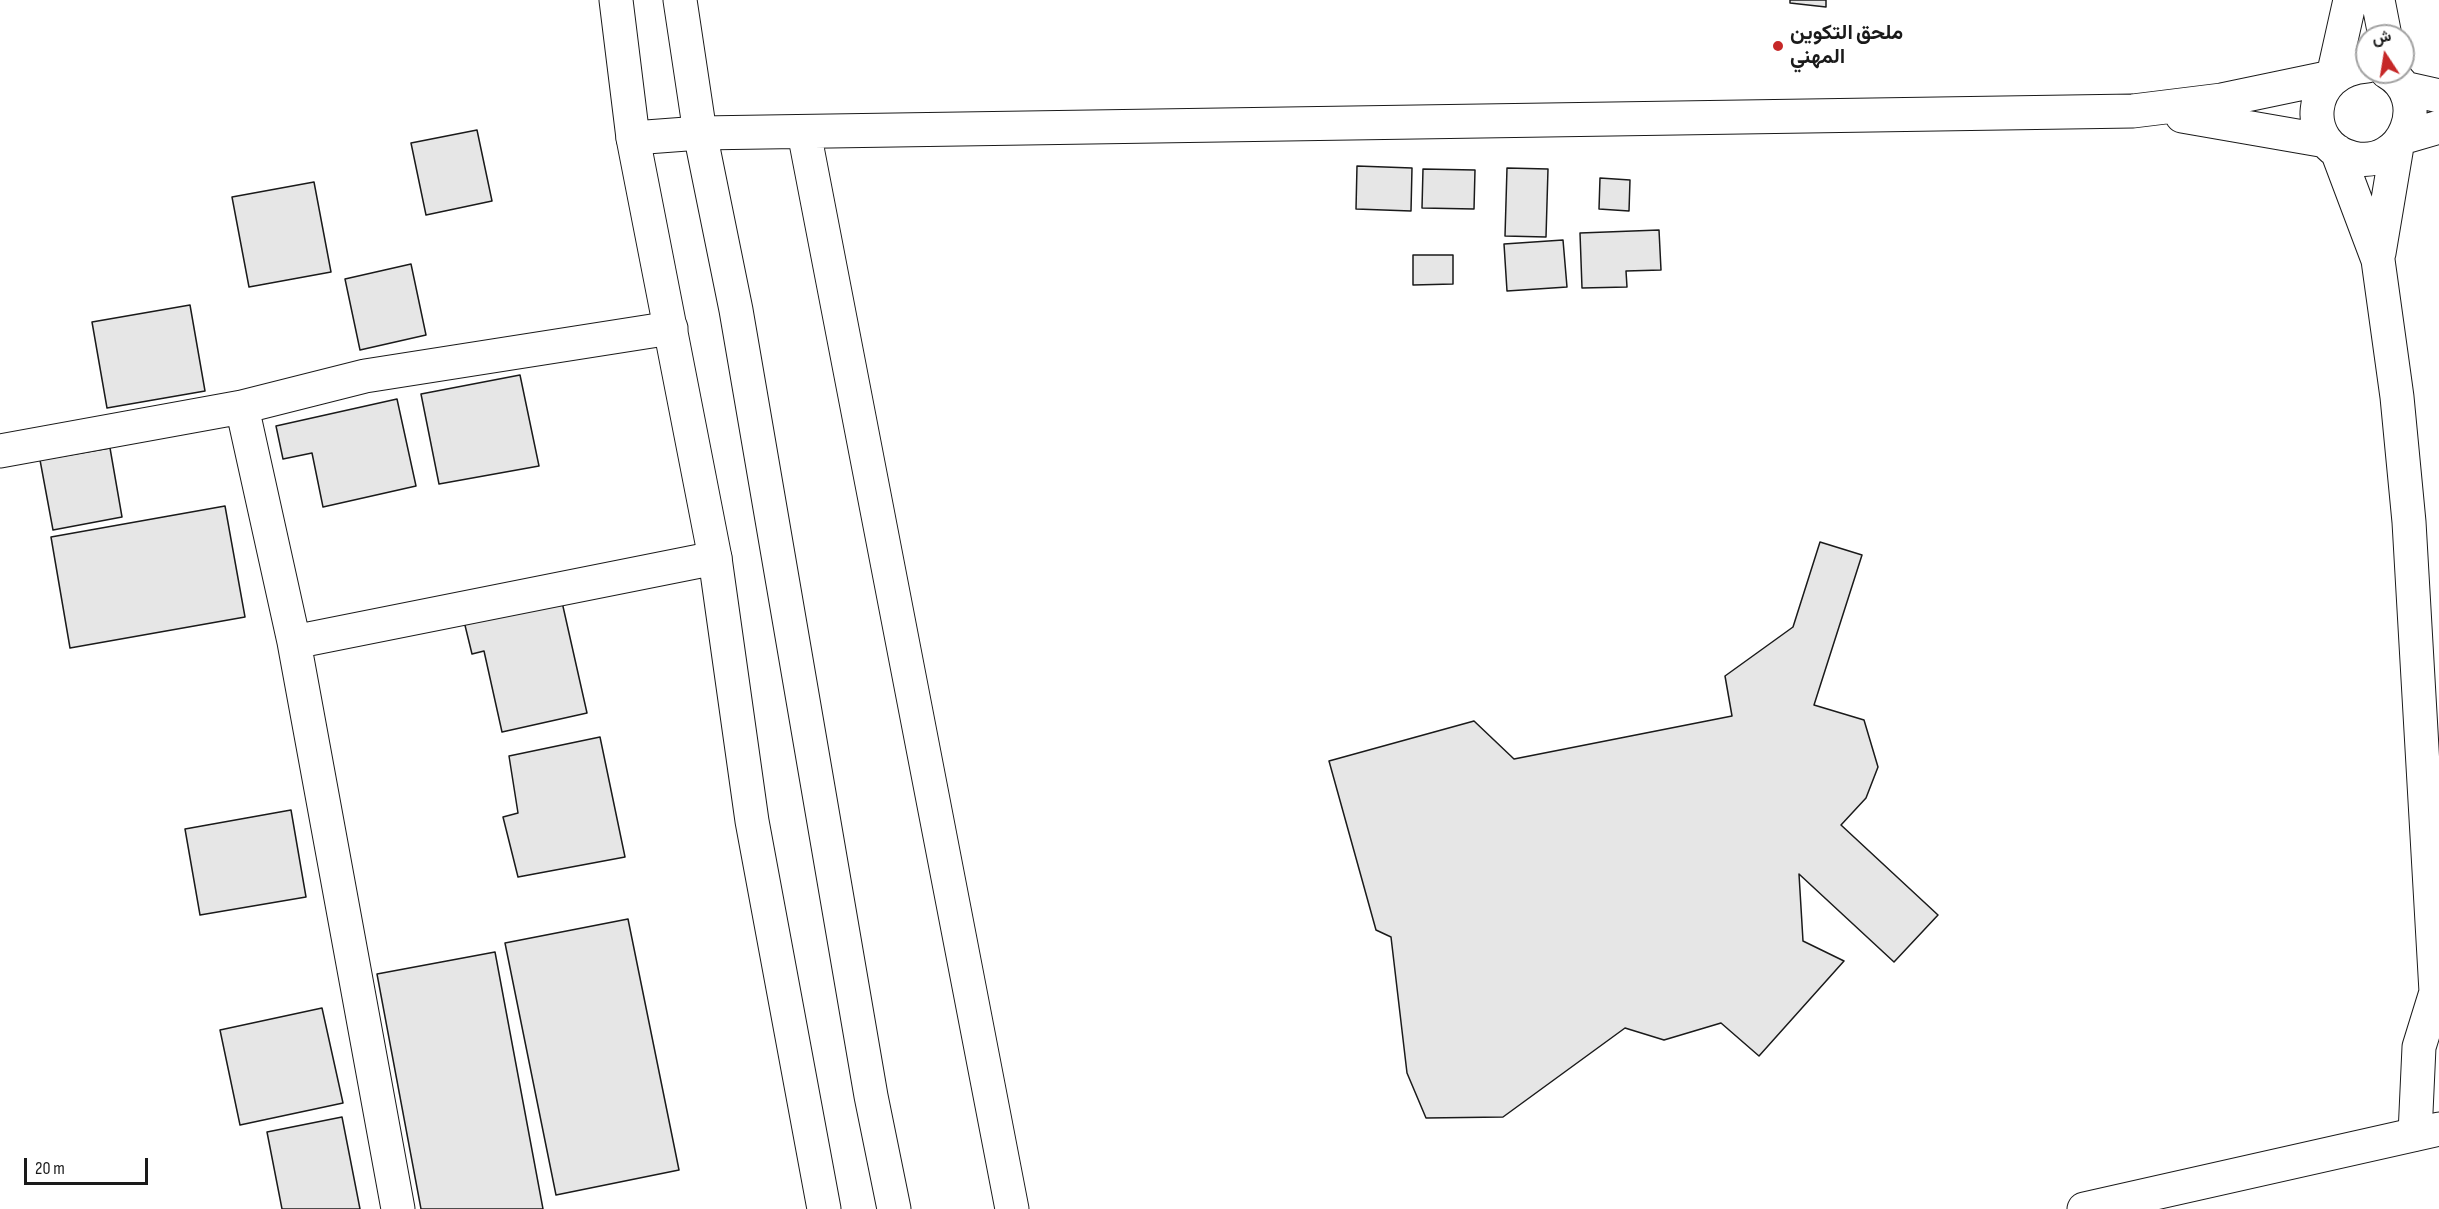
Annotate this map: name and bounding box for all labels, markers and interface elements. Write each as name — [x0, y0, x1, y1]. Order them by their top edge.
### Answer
place label: ملحق التكوين المهني — [1790, 21, 1903, 71]
north arrow — [2355, 24, 2415, 84]
text: ش — [2370, 27, 2393, 49]
marker: ملحق التكوين المهني — [1771, 39, 1785, 53]
scale bar — [27, 1146, 152, 1184]
text: 20 m — [35, 1158, 65, 1179]

